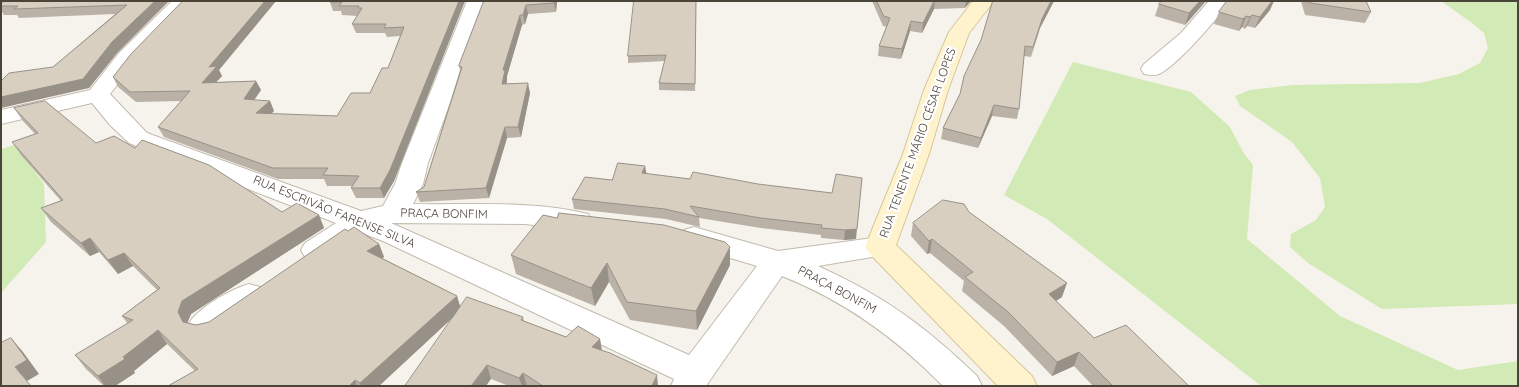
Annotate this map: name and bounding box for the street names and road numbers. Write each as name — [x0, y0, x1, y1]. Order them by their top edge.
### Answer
street label: RUA TENENTE MÁRIO CÉSAR LOPES — [877, 46, 959, 240]
street label: RUA ESCRIVÃO FARENSE SILVA — [251, 173, 417, 251]
street label: PRAÇA BONFIM — [400, 206, 488, 222]
street label: PRAÇA BONFIM — [795, 263, 879, 317]

